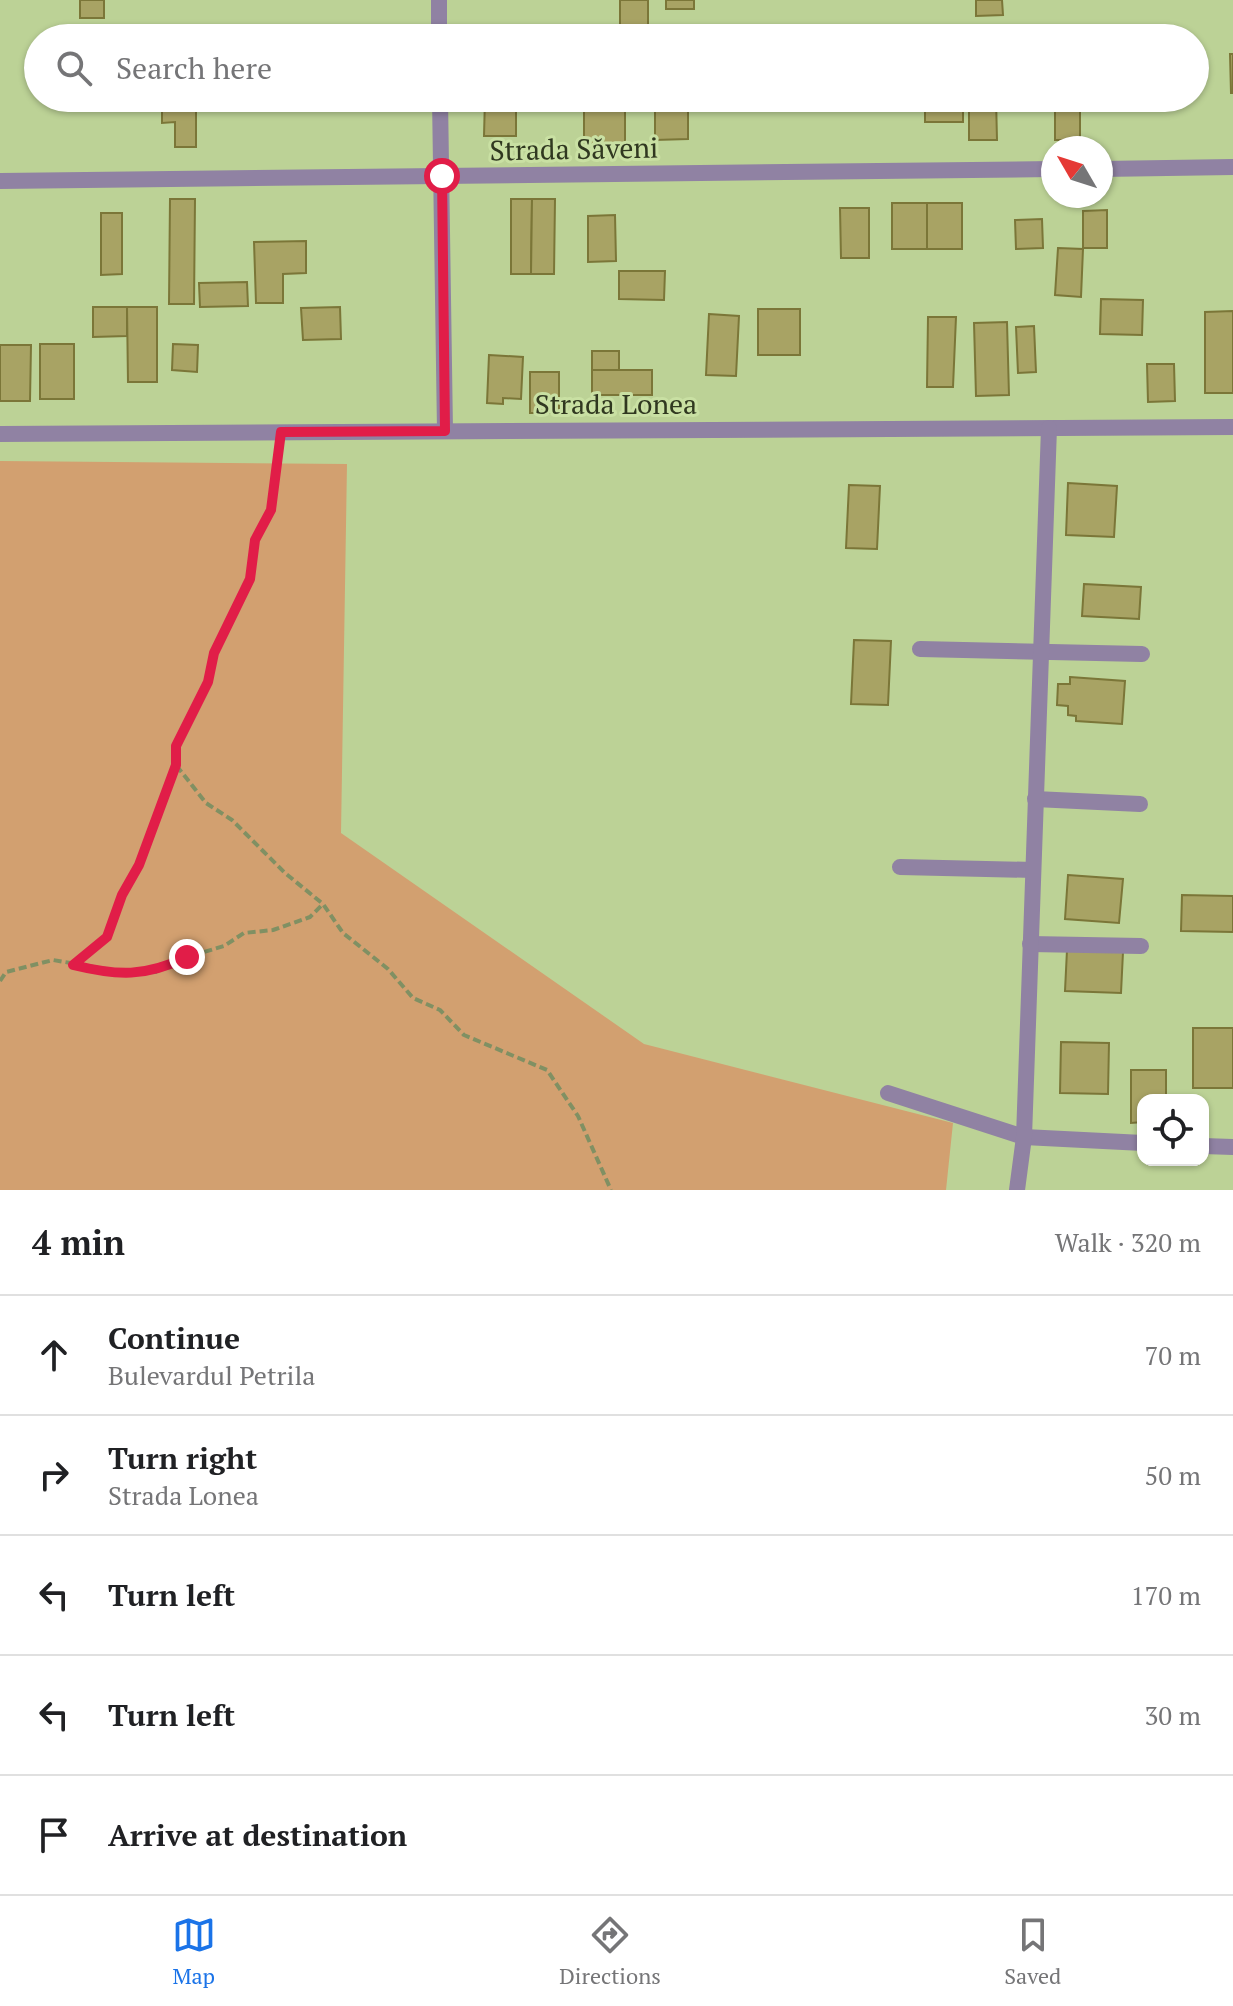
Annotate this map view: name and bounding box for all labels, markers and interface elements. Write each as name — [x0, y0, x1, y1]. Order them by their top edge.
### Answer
search box — [24, 24, 1209, 112]
icon: search — [52, 46, 96, 90]
text: Search here — [116, 48, 272, 88]
street label: Strada Săveni — [489, 129, 659, 168]
north arrow — [1041, 136, 1113, 208]
route start — [424, 158, 460, 194]
street label: Strada Lonea — [535, 385, 697, 422]
route end — [169, 939, 205, 975]
map controls — [1137, 1094, 1209, 1166]
button: locate — [1137, 1094, 1209, 1166]
text: 4 min — [32, 1220, 125, 1265]
text: Walk · 320 m — [1055, 1225, 1201, 1259]
text: Continue — [108, 1318, 240, 1358]
icon: ahead — [32, 1333, 76, 1377]
text: 70 m — [1145, 1338, 1201, 1372]
text: Bulevardul Petrila — [108, 1358, 315, 1392]
text: Turn right — [108, 1438, 257, 1478]
icon: right — [32, 1453, 76, 1497]
text: 50 m — [1145, 1458, 1201, 1492]
text: Strada Lonea — [108, 1478, 259, 1512]
icon: left — [32, 1573, 76, 1617]
text: Turn left — [108, 1575, 235, 1615]
text: 170 m — [1131, 1578, 1201, 1612]
icon: left — [32, 1693, 76, 1737]
text: Turn left — [108, 1695, 235, 1735]
text: 30 m — [1145, 1698, 1201, 1732]
icon: arrive — [32, 1813, 76, 1857]
text: Arrive at destination — [108, 1815, 407, 1855]
tab: Map — [172, 1913, 216, 1990]
tab: Directions — [559, 1913, 661, 1990]
tab: Saved — [1004, 1913, 1061, 1990]

